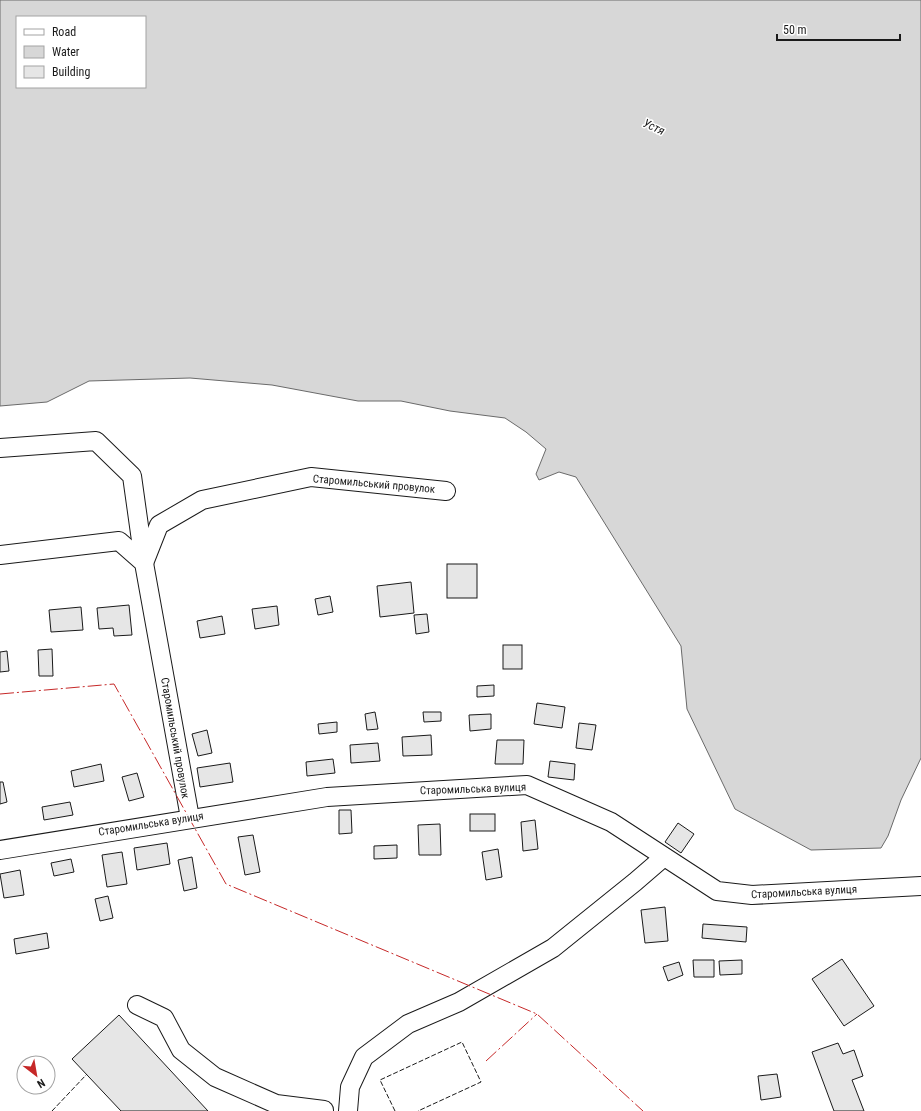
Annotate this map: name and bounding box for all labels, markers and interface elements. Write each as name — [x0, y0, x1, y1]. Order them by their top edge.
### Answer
legend — [16, 16, 146, 88]
scale bar — [777, 16, 900, 42]
text: 50 m — [783, 23, 807, 37]
text: Road — [52, 25, 76, 39]
text: Water — [52, 45, 80, 59]
text: Building — [52, 65, 90, 79]
water label: Устя — [641, 116, 667, 138]
street label: Старомильський провулок — [312, 472, 436, 496]
street label: Старомильський провулок — [158, 676, 192, 800]
street label: Старомильська вулиця — [420, 781, 526, 797]
street label: Старомильська вулиця — [98, 809, 204, 839]
street label: Старомильська вулиця — [751, 883, 857, 901]
north arrow — [16, 1055, 56, 1095]
text: N — [34, 1076, 47, 1091]

